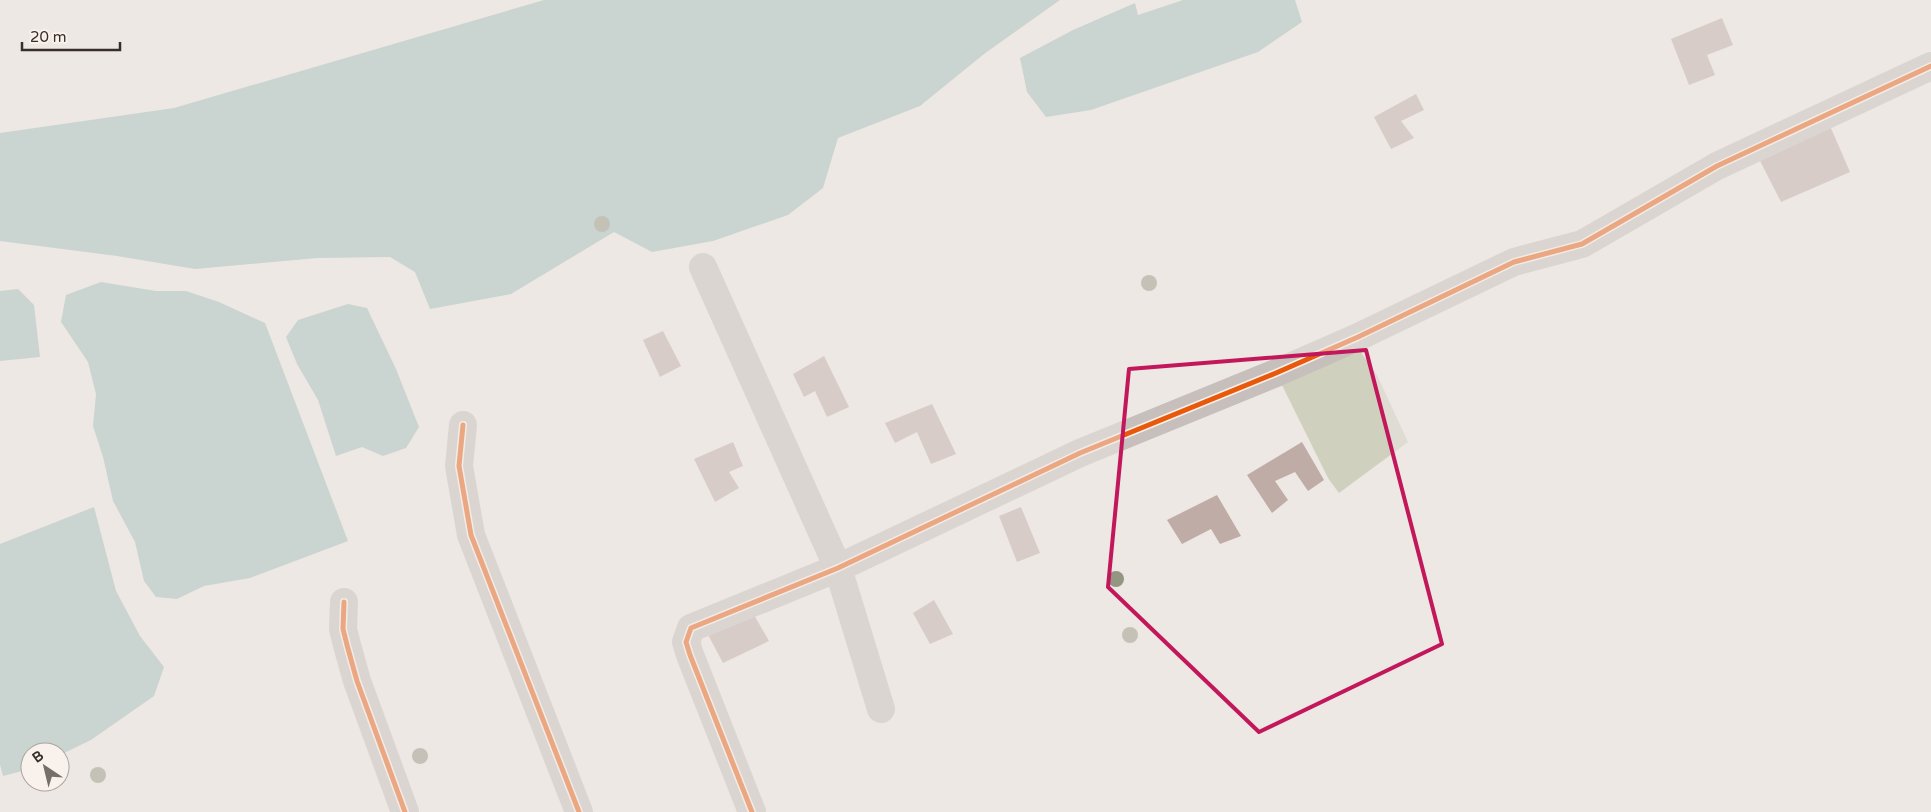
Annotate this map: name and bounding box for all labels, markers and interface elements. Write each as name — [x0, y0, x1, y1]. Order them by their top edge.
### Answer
scale bar — [22, 20, 120, 52]
text: 20 m — [30, 28, 67, 46]
north arrow — [20, 742, 70, 792]
text: B — [29, 747, 47, 767]

